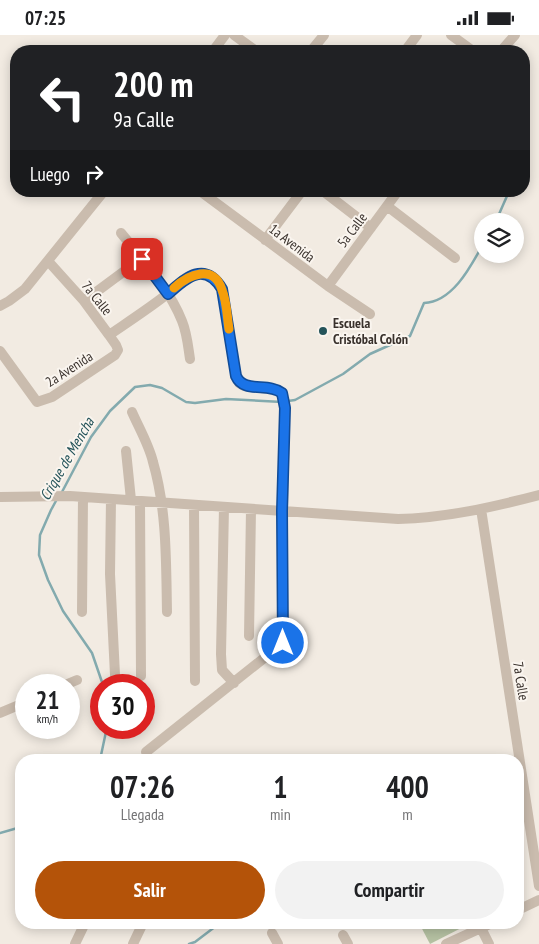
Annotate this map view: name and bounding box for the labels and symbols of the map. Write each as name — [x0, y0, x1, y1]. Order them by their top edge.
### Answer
street label: 5a Calle — [333, 209, 371, 251]
street label: 1a Avenida — [266, 220, 318, 266]
pin — [121, 238, 163, 280]
street label: 7a Calle — [78, 277, 116, 319]
place label: Escuela Cristóbal Colón — [333, 314, 408, 348]
marker: Escuela Cristóbal Colón — [317, 325, 329, 337]
street label: 2a Avenida — [42, 347, 96, 391]
water label: Crique de Mencha — [35, 413, 98, 504]
position arrow — [256, 616, 308, 668]
street label: 7a Calle — [509, 660, 533, 702]
speed limit sign: 30 — [90, 674, 155, 739]

